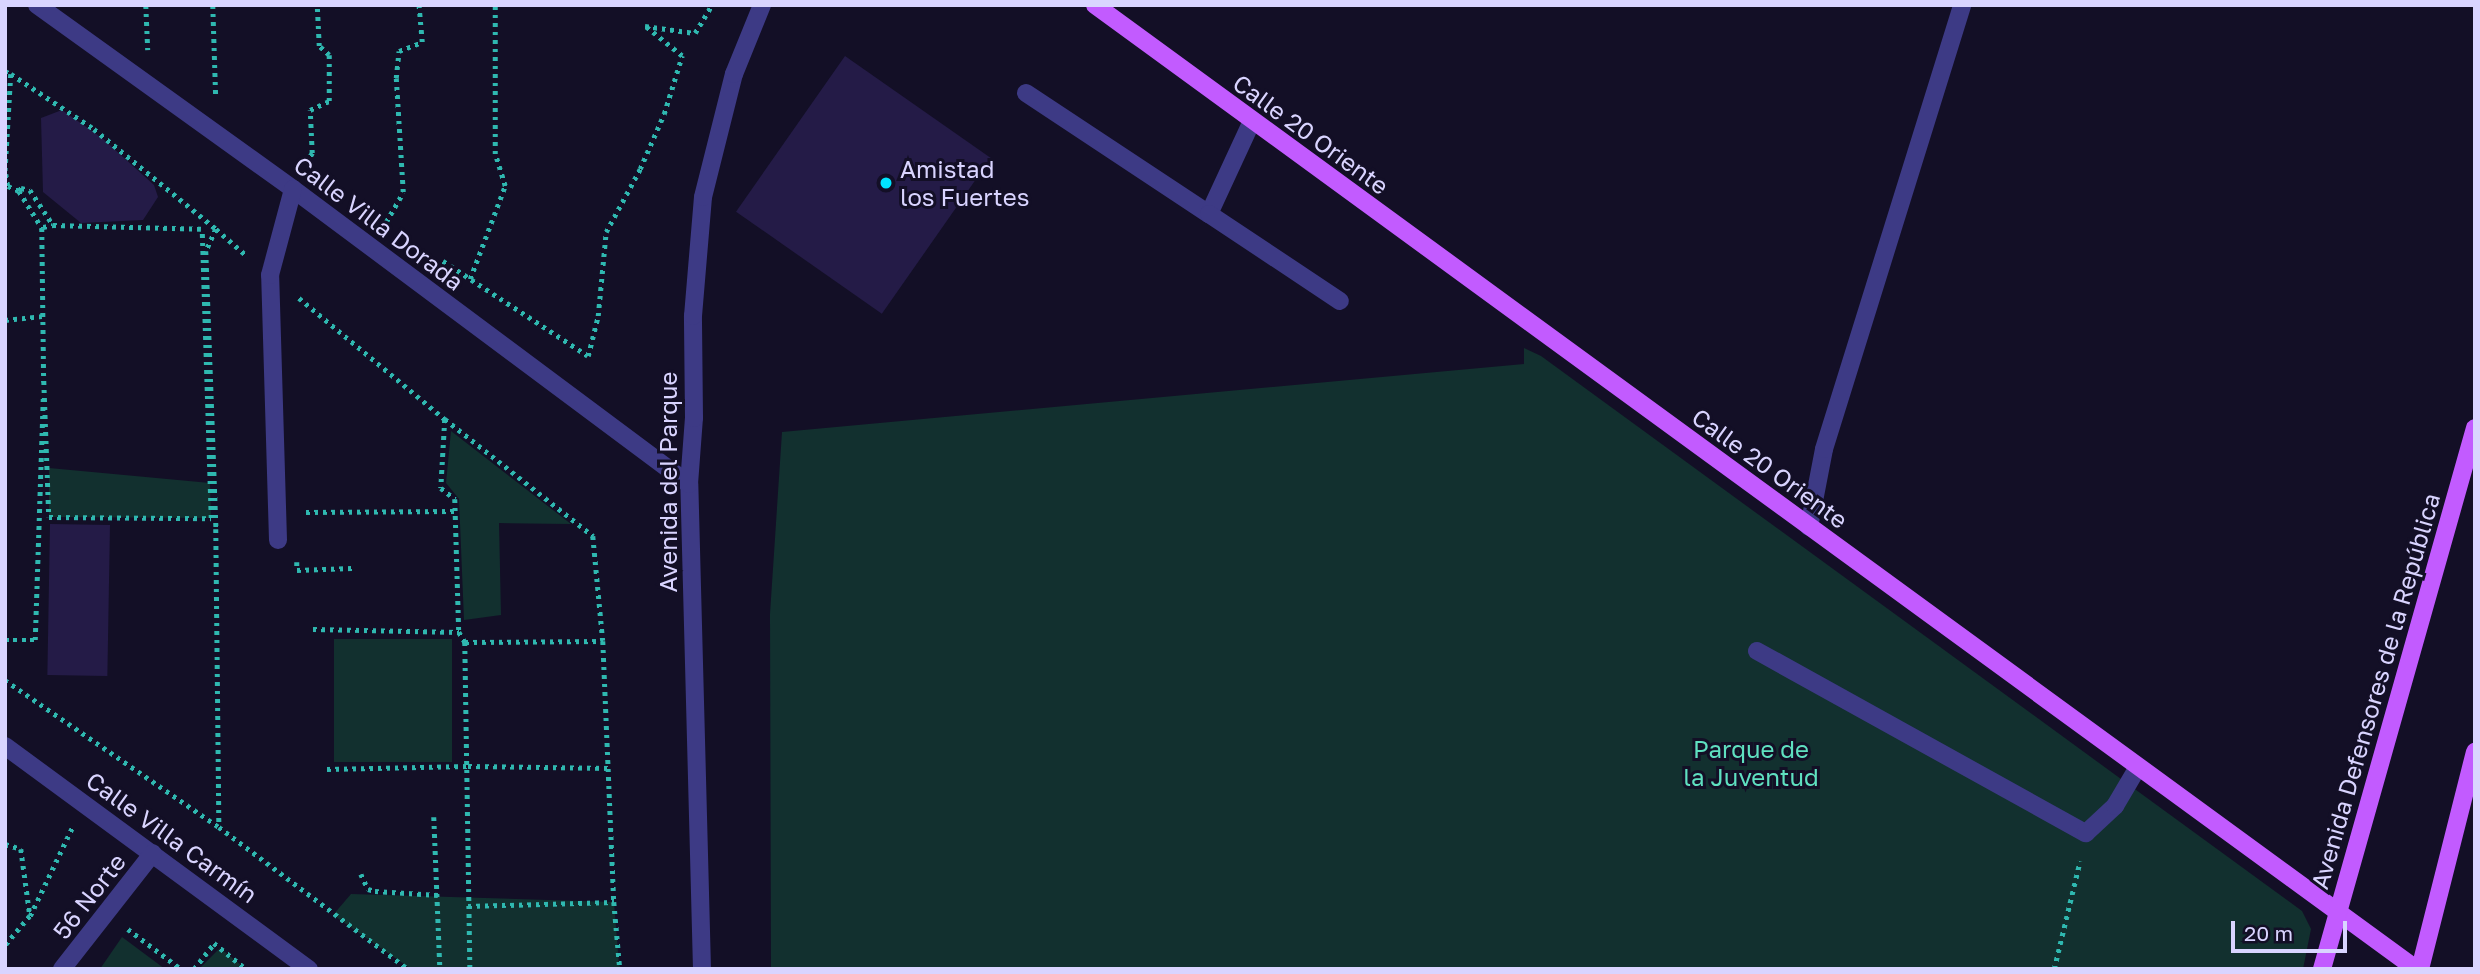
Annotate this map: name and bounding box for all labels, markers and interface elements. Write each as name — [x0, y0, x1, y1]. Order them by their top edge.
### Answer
street label: Calle 20 Oriente — [1228, 68, 1394, 200]
street label: Calle Villa Dorada — [289, 150, 469, 296]
place label: Amistad los Fuertes — [900, 155, 1029, 211]
marker: Amistad los Fuertes — [878, 175, 894, 191]
street label: Avenida del Parque — [654, 372, 682, 592]
street label: Calle 20 Oriente — [1687, 402, 1853, 534]
street label: Avenida Defensores de la República — [2305, 490, 2445, 892]
park label: Parque de la Juventud — [1683, 735, 1819, 791]
street label: Calle Villa Carmín — [81, 765, 263, 909]
street label: 56 Norte — [47, 848, 131, 944]
scale bar — [2235, 908, 2350, 952]
text: 20 m — [2244, 920, 2293, 946]

